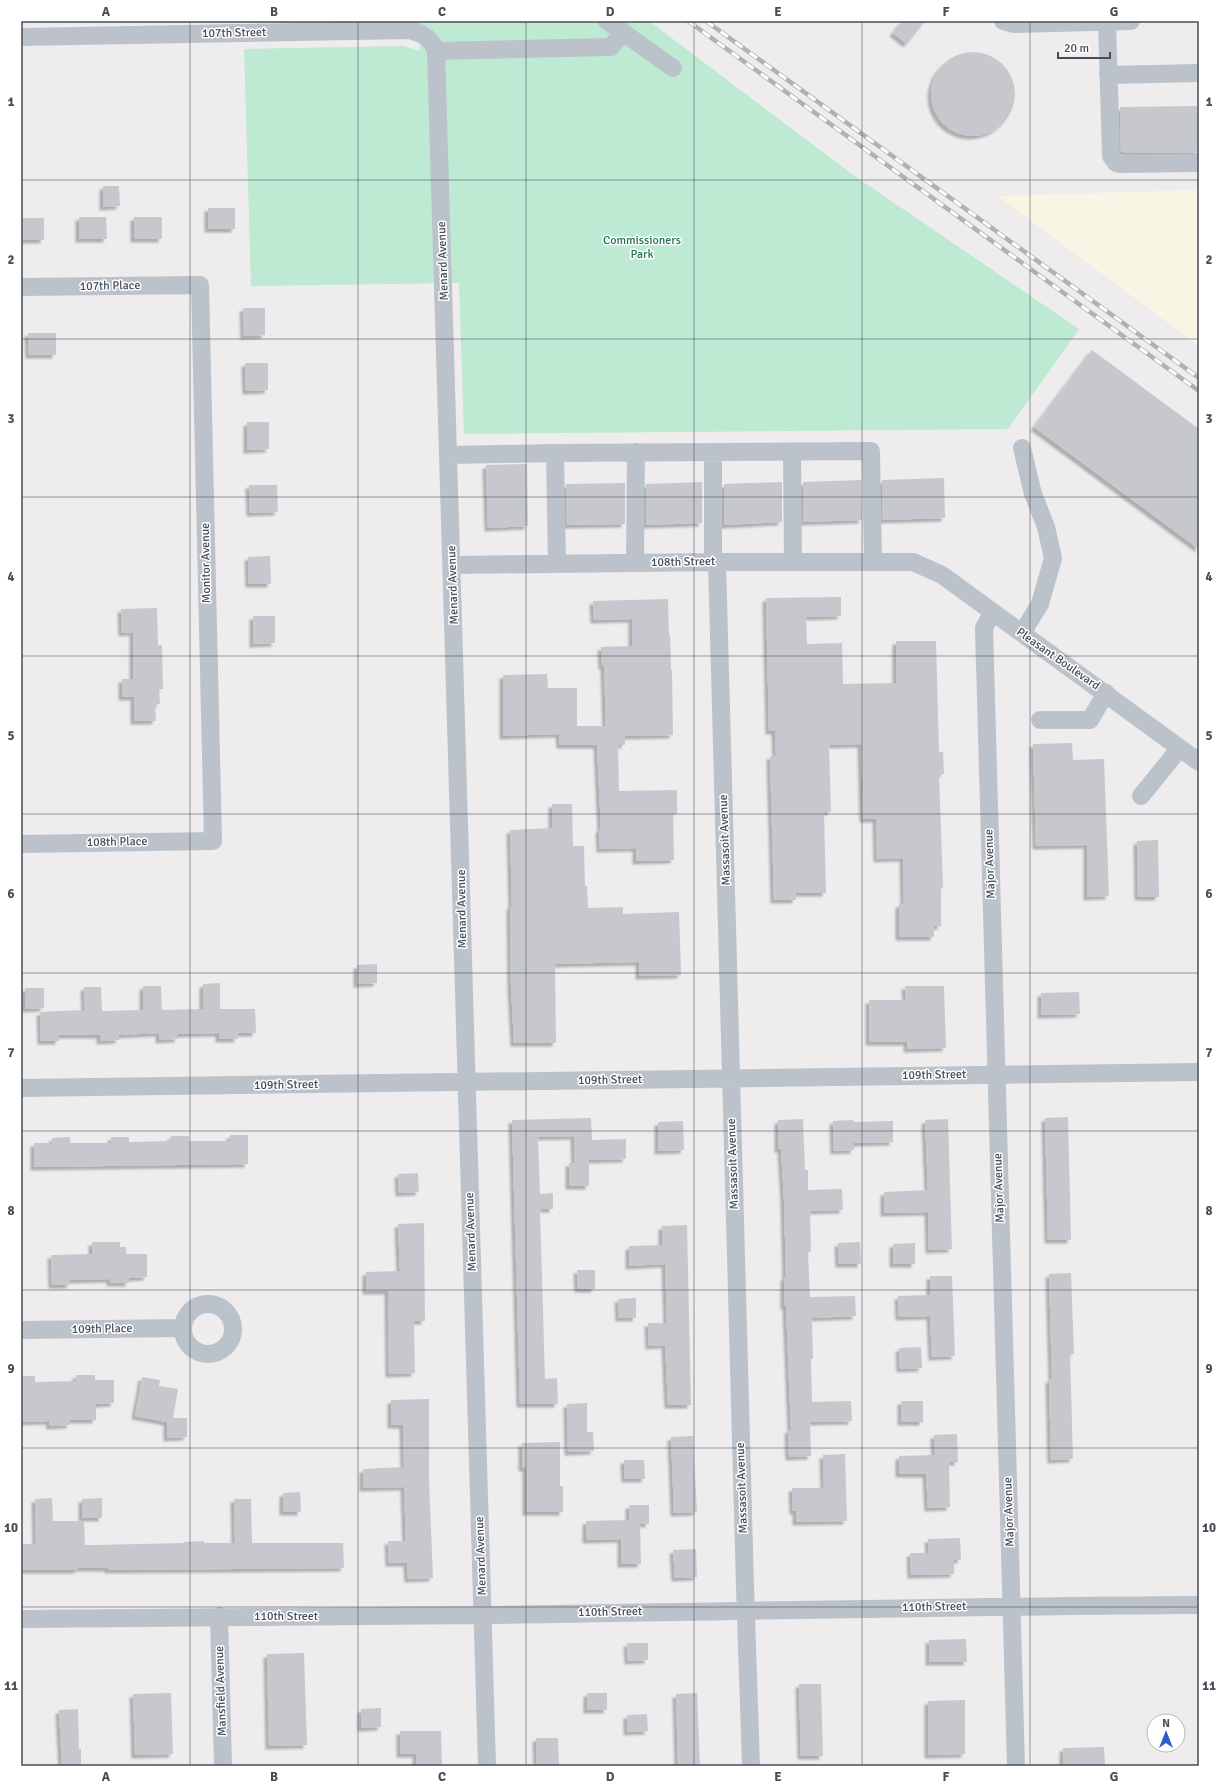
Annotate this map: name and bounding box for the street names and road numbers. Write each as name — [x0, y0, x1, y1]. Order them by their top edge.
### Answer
street label: 107th Street — [202, 25, 266, 41]
street label: Menard Avenue — [434, 221, 452, 301]
street label: 107th Place — [79, 278, 141, 294]
street label: Monitor Avenue — [198, 523, 214, 603]
street label: Menard Avenue — [444, 545, 462, 625]
street label: 108th Street — [651, 554, 715, 570]
street label: Pleasant Boulevard — [1013, 625, 1103, 693]
street label: Massasoit Avenue — [716, 794, 734, 886]
street label: Major Avenue — [981, 829, 999, 899]
street label: 108th Place — [86, 834, 148, 850]
street label: Menard Avenue — [454, 869, 470, 949]
street label: 109th Street — [902, 1067, 966, 1083]
street label: 109th Street — [578, 1072, 642, 1088]
street label: 109th Street — [254, 1077, 318, 1093]
street label: Massasoit Avenue — [724, 1118, 742, 1210]
street label: Major Avenue — [990, 1153, 1008, 1223]
street label: Menard Avenue — [462, 1192, 480, 1272]
street label: 109th Place — [71, 1321, 133, 1337]
street label: Massasoit Avenue — [733, 1442, 751, 1534]
street label: Major Avenue — [1000, 1477, 1018, 1547]
street label: Menard Avenue — [472, 1516, 490, 1596]
street label: 110th Street — [902, 1599, 966, 1615]
street label: 110th Street — [578, 1604, 642, 1620]
street label: 110th Street — [254, 1609, 318, 1624]
street label: Mansfield Avenue — [212, 1645, 230, 1737]

